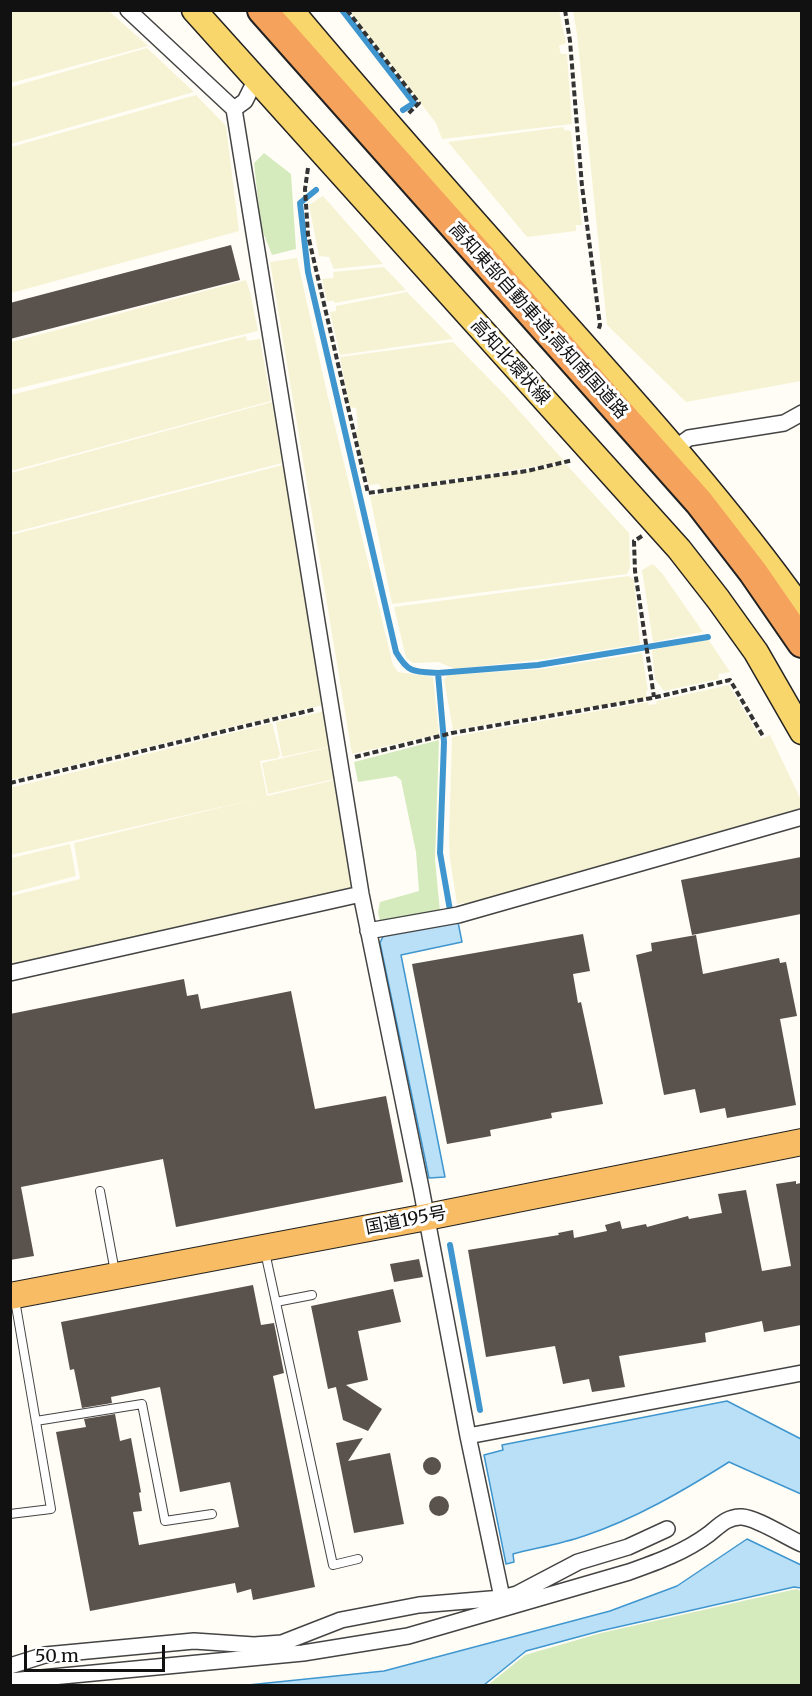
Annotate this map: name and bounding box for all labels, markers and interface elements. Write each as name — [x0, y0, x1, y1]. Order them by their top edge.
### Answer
street label: 高知東部自動車道;高知南国道路 — [444, 218, 632, 424]
street label: 高知北環状線 — [466, 315, 554, 409]
street label: 国道195号 — [364, 1203, 448, 1239]
scale bar — [27, 1633, 168, 1671]
text: 50 m — [35, 1644, 79, 1667]

